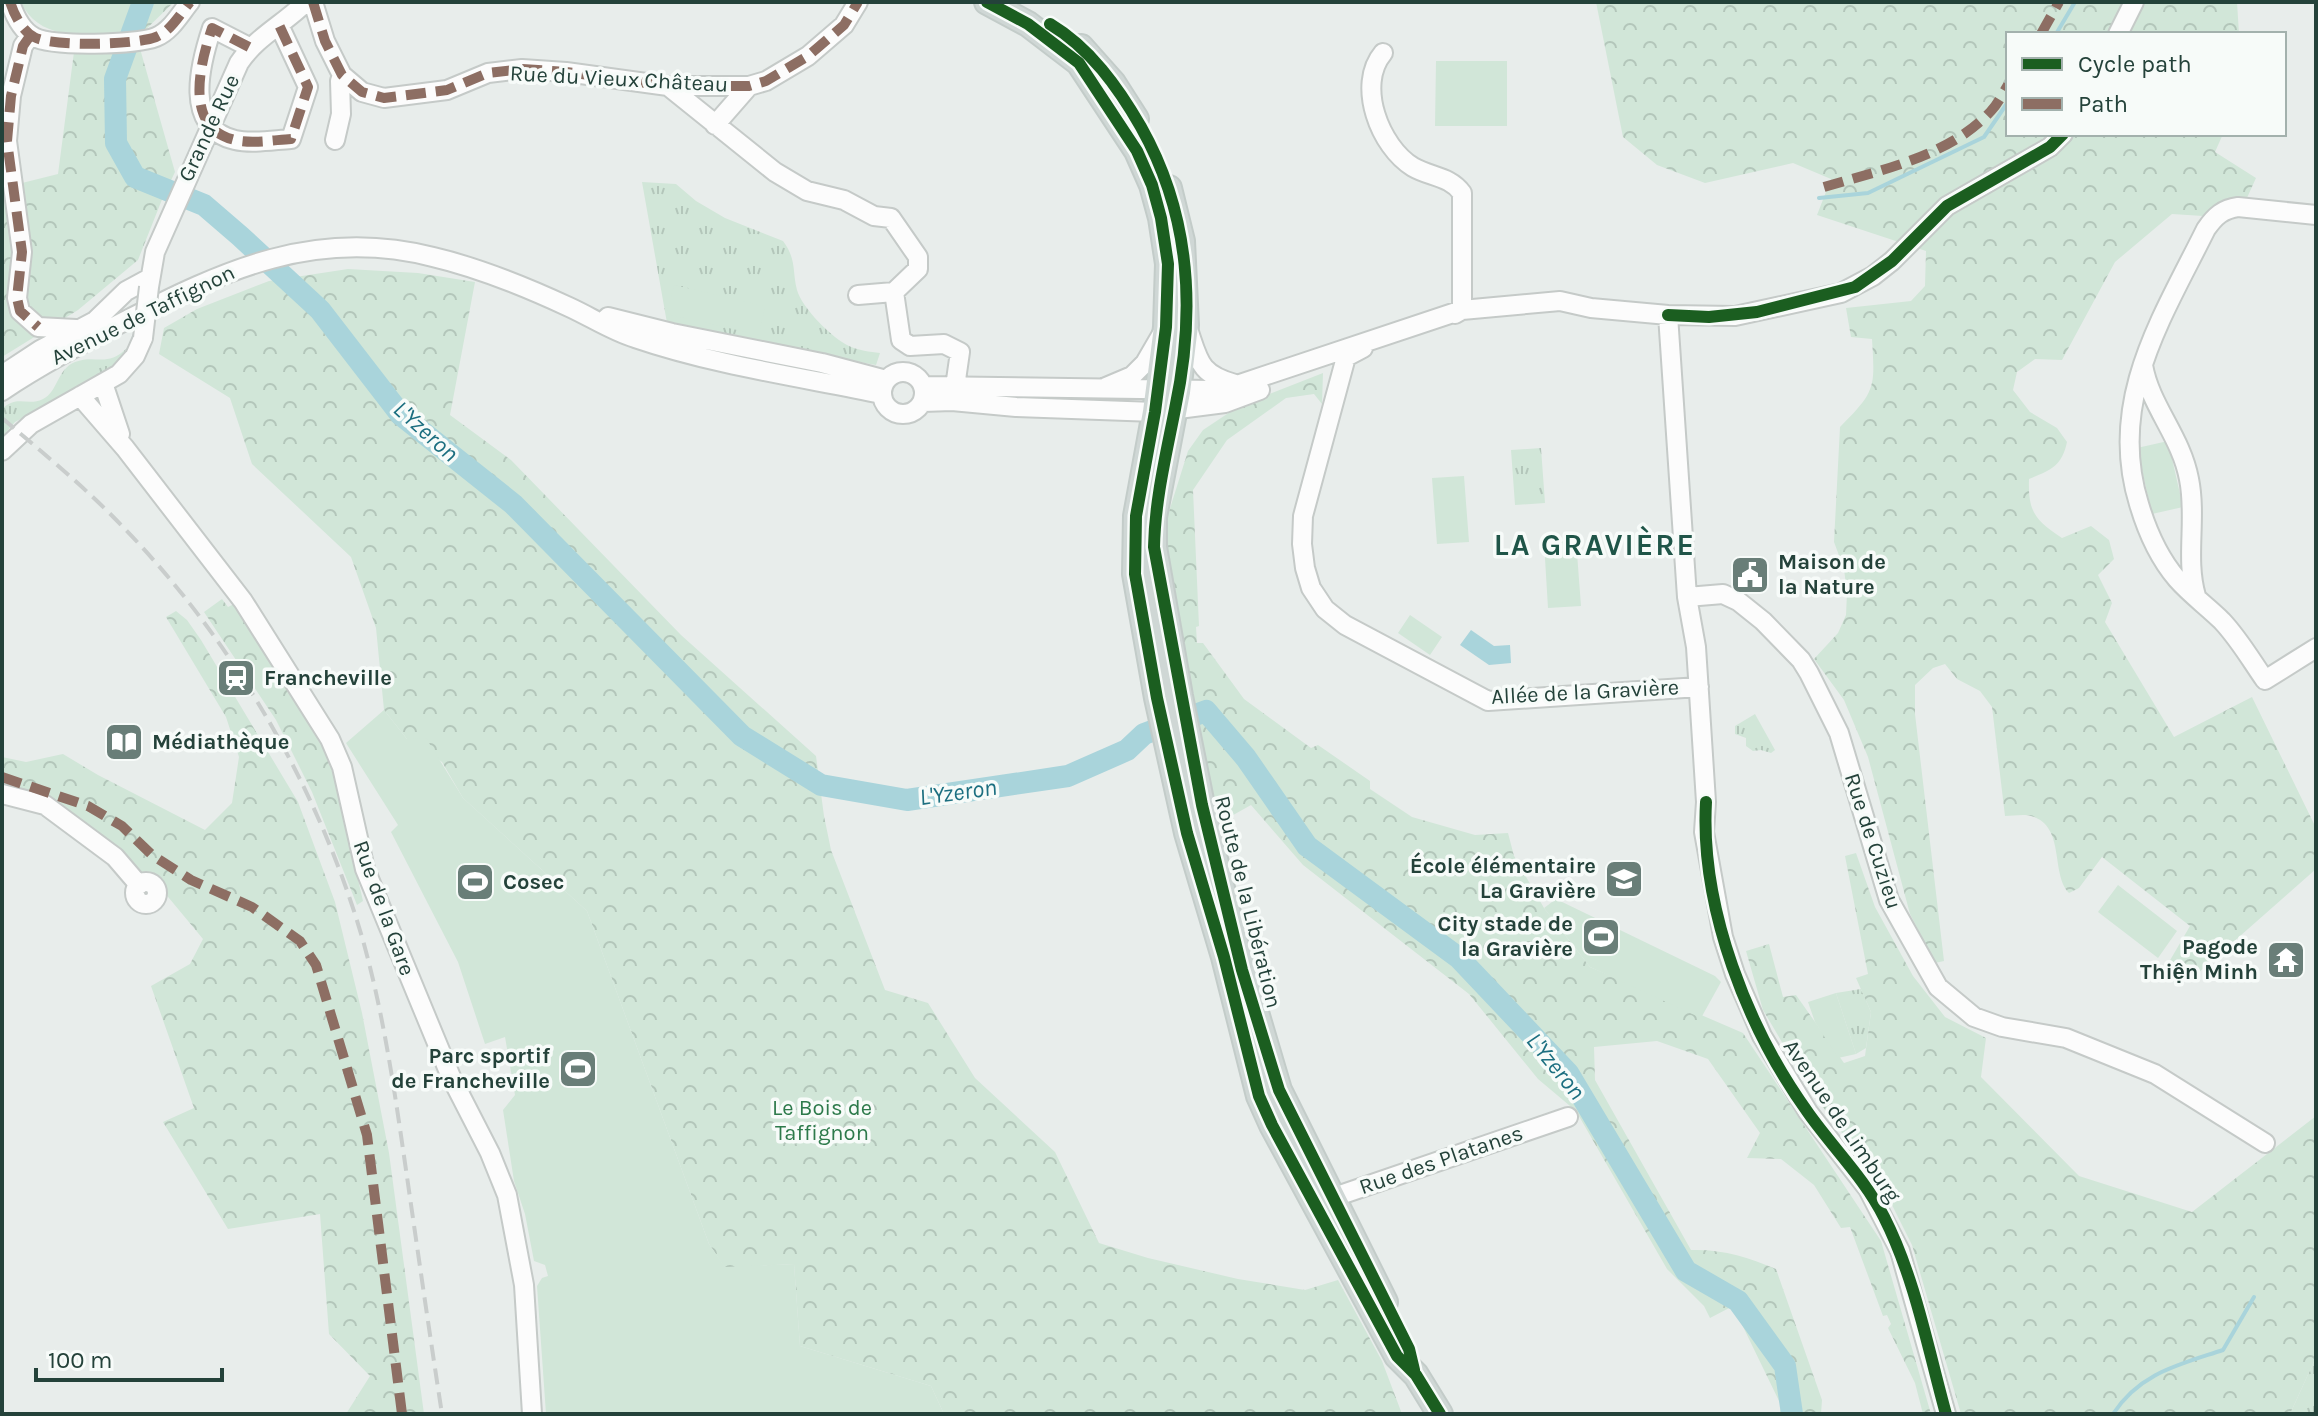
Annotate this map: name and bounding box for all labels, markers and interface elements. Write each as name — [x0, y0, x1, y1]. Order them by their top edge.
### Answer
legend — [2006, 32, 2286, 136]
text: Cycle path — [2078, 50, 2192, 78]
street label: Rue du Vieux Château — [509, 60, 729, 98]
street label: Grande Rue — [173, 70, 245, 186]
text: Path — [2078, 90, 2128, 118]
street label: Avenue de Taffignon — [47, 259, 239, 371]
water label: L'Yzeron — [388, 395, 464, 467]
district label: LA GRAVIÈRE — [1494, 525, 1696, 563]
place label: Maison de la Nature — [1778, 549, 1886, 600]
public building icon: Maison de la Nature — [1729, 554, 1771, 596]
station icon: Francheville — [215, 657, 257, 699]
place label: Francheville — [264, 665, 392, 691]
street label: Allée de la Gravière — [1490, 674, 1680, 710]
library icon: Médiathèque — [103, 721, 145, 763]
place label: Médiathèque — [152, 729, 289, 755]
street label: Rue de Cuzieu — [1839, 770, 1907, 912]
water label: L'Yzeron — [917, 773, 999, 811]
street label: Route de la Libération — [1209, 793, 1287, 1011]
street label: Rue de la Gare — [348, 837, 420, 979]
place label: École élémentaire La Gravière — [1410, 852, 1596, 904]
school or university icon: École élémentaire La Gravière — [1603, 858, 1645, 900]
sports icon: Cosec — [454, 861, 496, 903]
place label: Cosec — [503, 869, 564, 895]
place label: City stade de la Gravière — [1437, 911, 1573, 962]
sports icon: City stade de la Gravière — [1580, 916, 1622, 958]
place label: Pagode Thiện Minh — [2140, 934, 2258, 985]
temple icon: Pagode Thiện Minh — [2265, 939, 2307, 981]
water label: L'Yzeron — [1521, 1027, 1591, 1105]
street label: Avenue de Limburg — [1778, 1035, 1906, 1208]
place label: Parc sportif de Francheville — [391, 1043, 551, 1094]
sports icon: Parc sportif de Francheville — [557, 1048, 599, 1090]
park label: Le Bois de Taffignon — [772, 1095, 872, 1146]
street label: Rue des Platanes — [1356, 1120, 1526, 1200]
scale bar — [36, 1332, 222, 1382]
text: 100 m — [48, 1346, 113, 1374]

